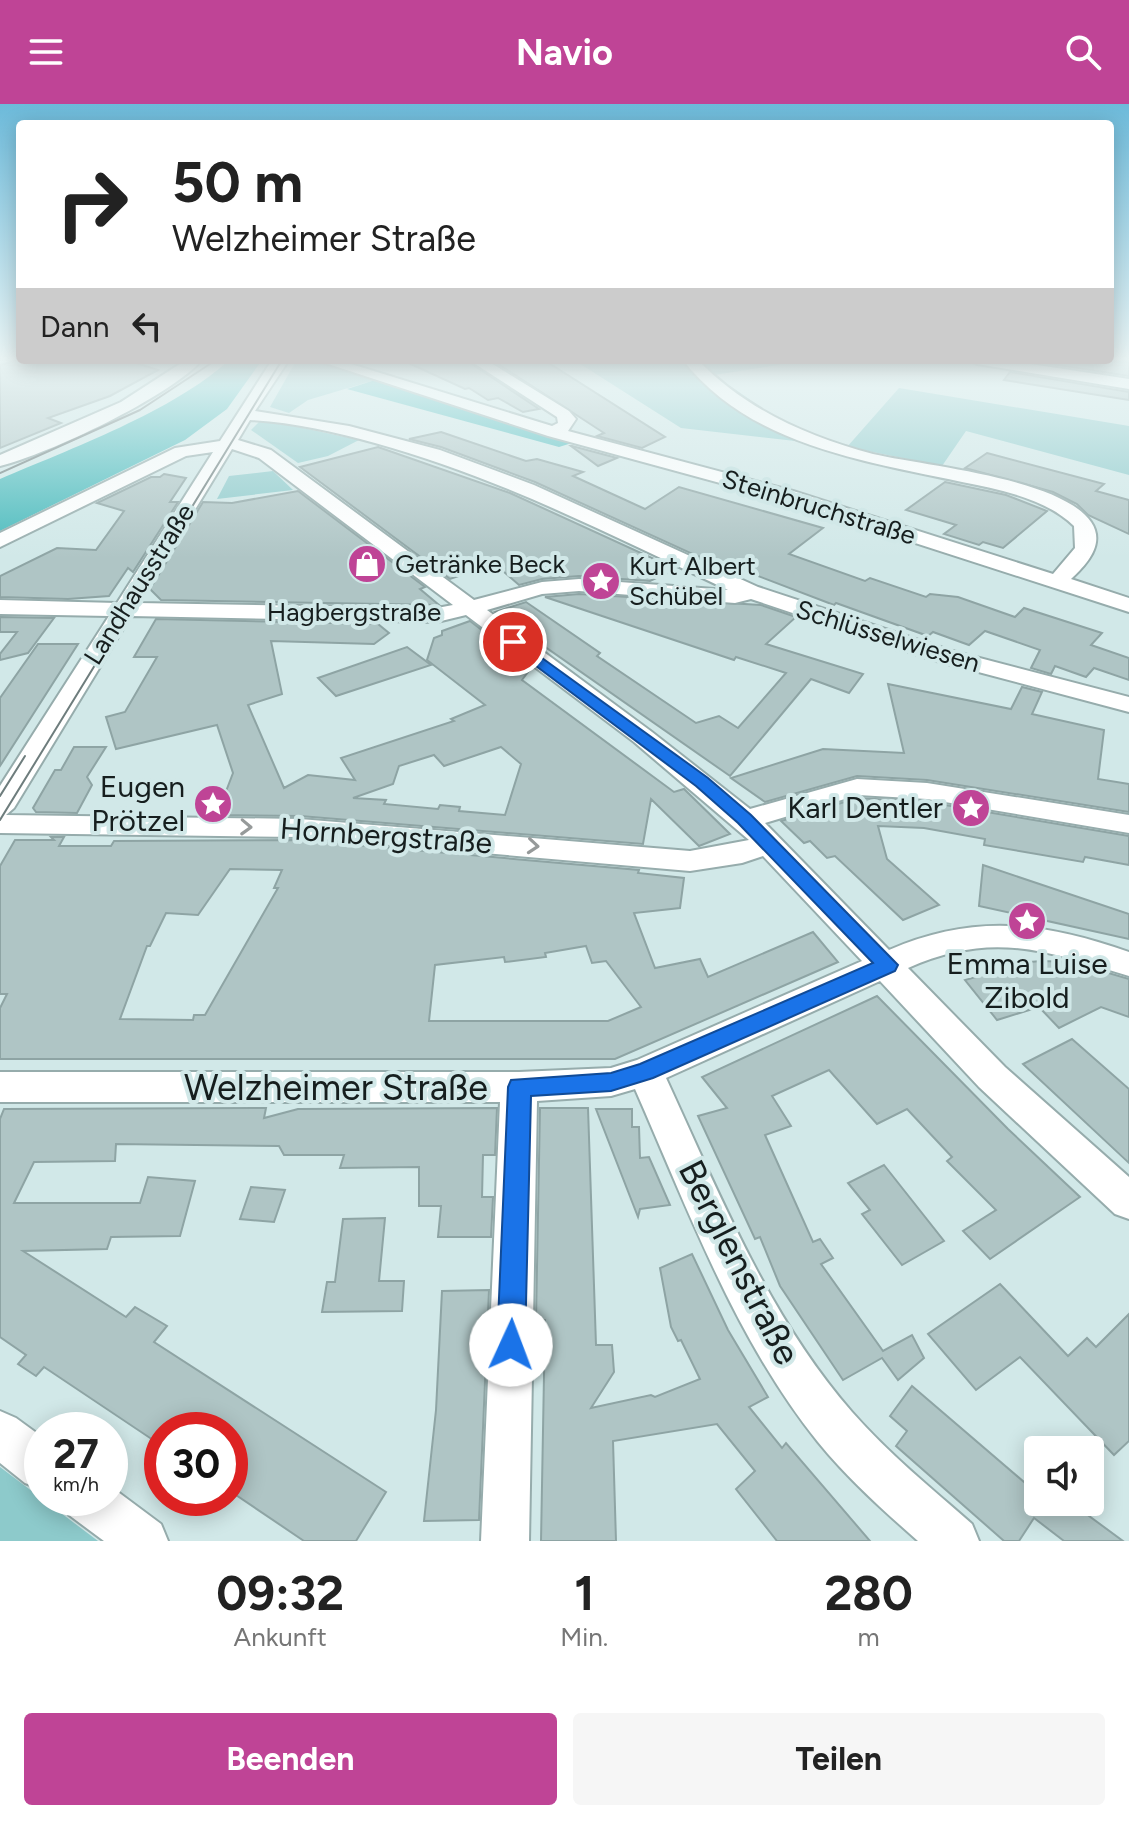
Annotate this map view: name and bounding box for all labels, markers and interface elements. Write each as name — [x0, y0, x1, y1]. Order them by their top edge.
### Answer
icon: menu — [24, 30, 68, 74]
icon: search — [1061, 30, 1105, 74]
text: Navio — [516, 31, 613, 74]
text: 50 m — [172, 149, 303, 216]
icon: right — [40, 152, 144, 256]
text: Welzheimer Straße — [172, 217, 476, 260]
icon: left — [125, 304, 169, 348]
text: Dann — [40, 308, 109, 345]
street label: Steinbruchstraße — [718, 462, 920, 552]
street label: Landhausstraße — [77, 498, 201, 670]
shop icon: Getränke Beck — [346, 543, 388, 585]
place label: Getränke Beck — [395, 548, 565, 580]
place label: Kurt Albert Schübel — [629, 550, 756, 612]
place icon: Kurt Albert Schübel — [580, 560, 622, 602]
street label: Schlüsselwiesen — [792, 593, 984, 679]
street label: Hagbergstraße — [267, 596, 441, 628]
pin — [479, 608, 547, 676]
icon: arrive — [491, 620, 535, 664]
place label: Eugen Prötzel — [91, 768, 185, 839]
place icon: Eugen Prötzel — [192, 783, 234, 825]
place icon: Karl Dentler — [950, 787, 992, 829]
place label: Karl Dentler — [787, 789, 943, 826]
street label: Hornbergstraße — [279, 810, 493, 861]
one-way arrow — [240, 818, 253, 835]
one-way arrow — [527, 838, 540, 855]
place icon: Emma Luise Zibold — [1006, 900, 1048, 942]
place label: Emma Luise Zibold — [946, 945, 1108, 1016]
street label: Welzheimer Straße — [184, 1066, 488, 1109]
street label: Berglenstraße — [670, 1153, 809, 1372]
position arrow — [469, 1303, 553, 1387]
speed limit sign: 30 — [144, 1412, 248, 1516]
text: 27 — [53, 1430, 99, 1478]
map controls — [1024, 1436, 1104, 1516]
button: sound — [1024, 1436, 1104, 1516]
text: km/h — [53, 1472, 99, 1496]
text: 09:32 — [216, 1564, 344, 1622]
text: 1 — [574, 1564, 594, 1622]
text: 280 — [824, 1564, 913, 1622]
text: Ankunft — [234, 1621, 327, 1653]
text: Min. — [560, 1621, 608, 1653]
text: m — [858, 1621, 880, 1653]
button: Beenden — [24, 1713, 557, 1805]
button: Teilen — [573, 1713, 1105, 1805]

